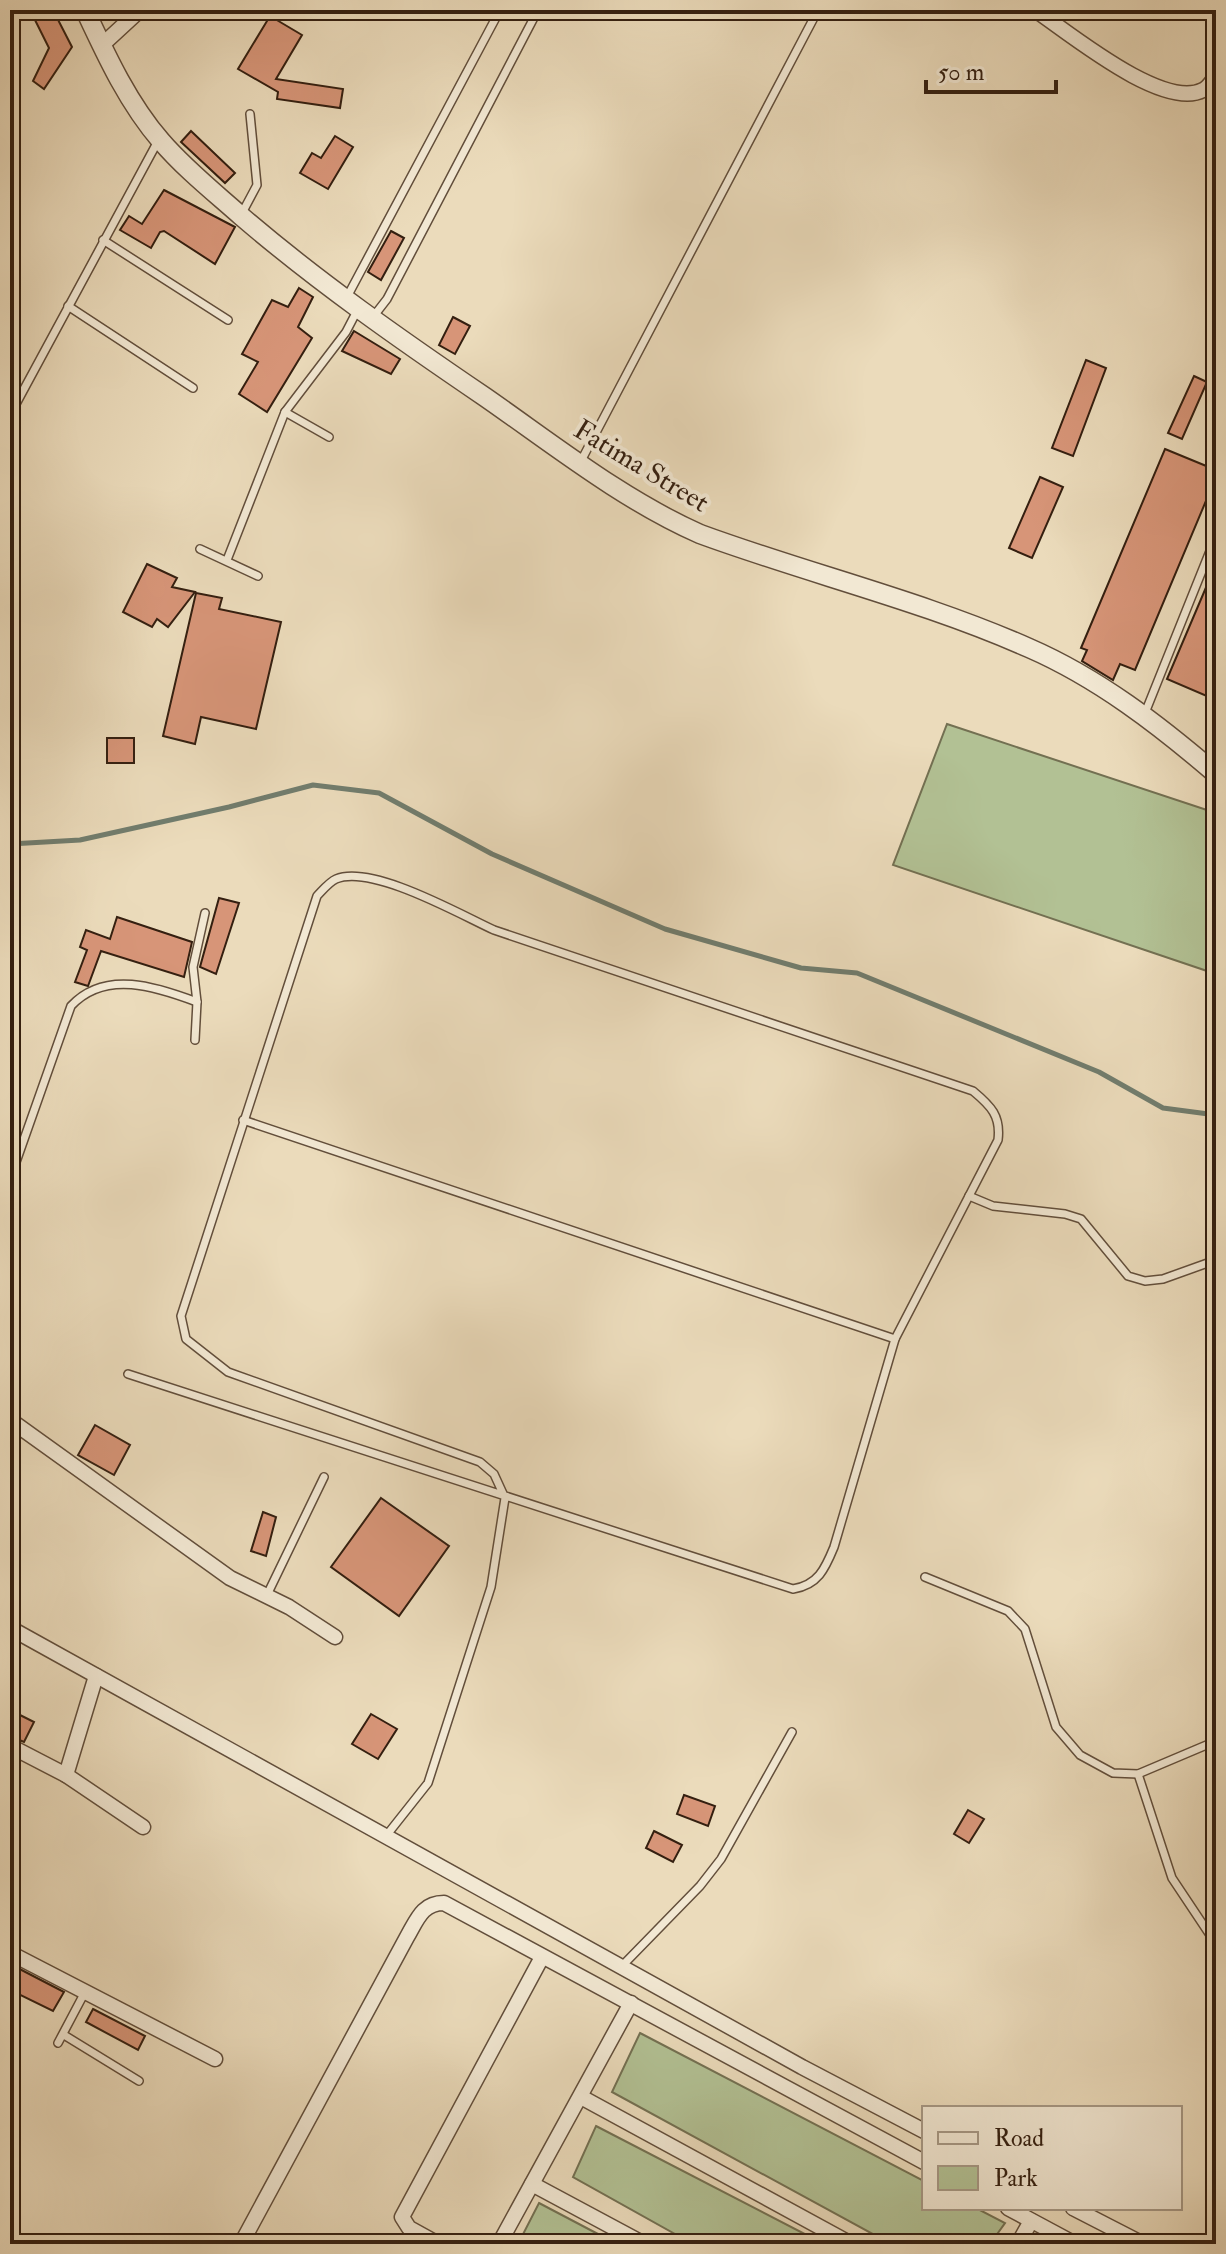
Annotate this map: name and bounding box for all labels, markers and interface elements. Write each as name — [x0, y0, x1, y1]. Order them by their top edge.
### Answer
scale bar — [926, 44, 1056, 94]
text: 50 m — [938, 57, 985, 88]
street label: Fatima Street — [567, 412, 715, 520]
legend — [922, 2106, 1182, 2210]
text: Road — [994, 2123, 1044, 2154]
text: Park — [994, 2163, 1038, 2194]

